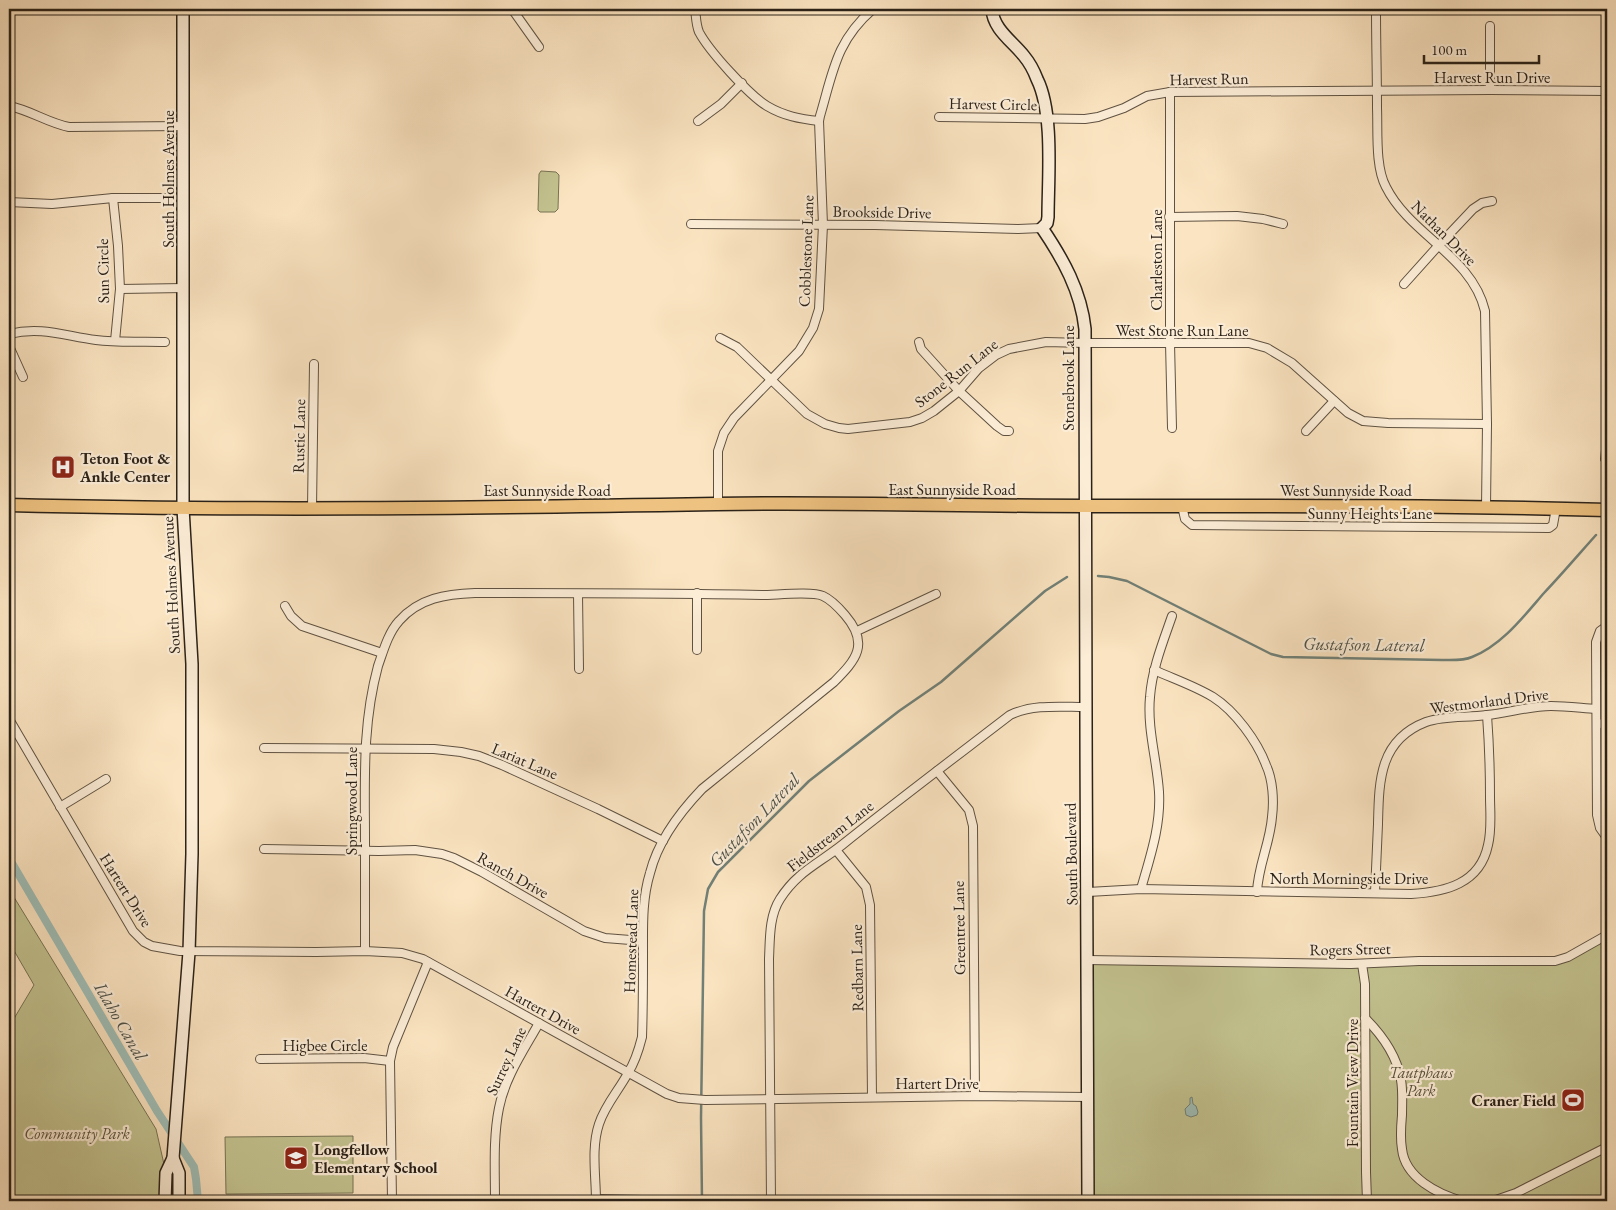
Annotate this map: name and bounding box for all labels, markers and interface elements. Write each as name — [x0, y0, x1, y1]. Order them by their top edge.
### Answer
scale bar — [1424, 32, 1538, 64]
text: 100 m — [1431, 40, 1468, 59]
street label: Harvest Run Drive — [1434, 67, 1550, 88]
street label: Harvest Run — [1169, 68, 1249, 90]
street label: Harvest Circle — [949, 93, 1037, 115]
street label: South Holmes Avenue — [158, 110, 179, 248]
street label: Cobblestone Lane — [794, 195, 818, 307]
street label: Nathan Drive — [1407, 196, 1481, 270]
street label: Brookside Drive — [833, 201, 931, 223]
street label: Charleston Lane — [1146, 209, 1167, 311]
street label: Sun Circle — [92, 238, 114, 304]
street label: West Stone Run Lane — [1116, 320, 1248, 341]
street label: Stonebrook Lane — [1058, 325, 1079, 431]
street label: Stone Run Lane — [910, 334, 1002, 412]
street label: Rustic Lane — [288, 399, 310, 473]
place label: Teton Foot & Ankle Center — [79, 448, 171, 487]
hospital icon: Teton Foot & Ankle Center — [50, 454, 76, 480]
street label: East Sunnyside Road — [888, 479, 1017, 500]
street label: East Sunnyside Road — [483, 480, 612, 501]
street label: West Sunnyside Road — [1280, 480, 1413, 501]
street label: Sunny Heights Lane — [1308, 503, 1432, 524]
street label: South Holmes Avenue — [157, 516, 185, 654]
water label: Gustafson Lateral — [1303, 631, 1426, 658]
street label: Westmorland Drive — [1428, 683, 1550, 719]
street label: Lariat Lane — [489, 738, 561, 784]
street label: Springwood Lane — [341, 747, 362, 855]
water label: Gustafson Lateral — [703, 768, 806, 872]
street label: Fieldstream Lane — [782, 796, 878, 876]
street label: South Boulevard — [1060, 802, 1082, 906]
street label: Ranch Drive — [474, 847, 552, 903]
street label: Hartert Drive — [95, 849, 157, 931]
street label: North Morningside Drive — [1270, 868, 1428, 889]
street label: Greentree Lane — [948, 881, 970, 975]
street label: Homestead Lane — [619, 889, 643, 993]
street label: Redbarn Lane — [846, 924, 868, 1012]
street label: Rogers Street — [1309, 938, 1391, 960]
water label: Idaho Canal — [89, 977, 153, 1065]
street label: Hartert Drive — [501, 981, 585, 1039]
street label: Fountain View Drive — [1342, 1019, 1363, 1147]
street label: Surrey Lane — [481, 1023, 531, 1099]
street label: Higbee Circle — [283, 1035, 367, 1056]
park label: Tautphaus Park — [1389, 1062, 1453, 1101]
street label: Hartert Drive — [895, 1073, 979, 1094]
sports icon: Craner Field — [1560, 1087, 1586, 1113]
place label: Craner Field — [1472, 1090, 1556, 1111]
park label: Community Park — [24, 1123, 131, 1144]
place label: Longfellow Elementary School — [314, 1139, 438, 1178]
school or university icon: Longfellow Elementary School — [283, 1145, 309, 1171]

